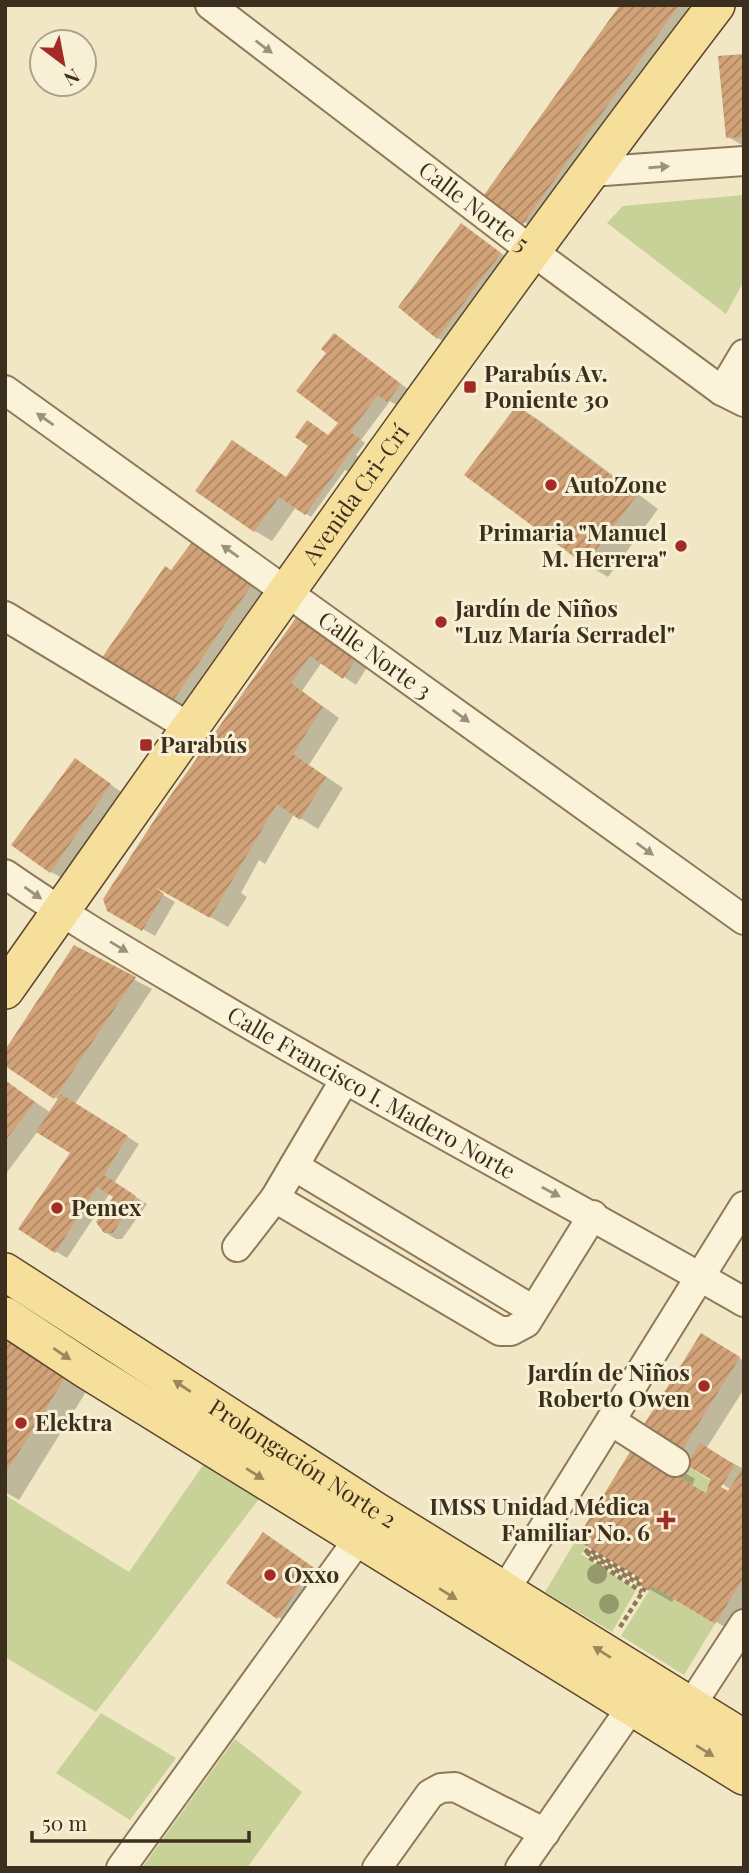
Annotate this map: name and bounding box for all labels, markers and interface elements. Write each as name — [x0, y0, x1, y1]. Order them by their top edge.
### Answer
north arrow — [28, 28, 98, 98]
one-way arrow — [255, 39, 273, 54]
text: N — [60, 64, 85, 93]
street label: Calle Norte 5 — [413, 153, 536, 258]
one-way arrow — [648, 161, 670, 172]
place label: Parabús Av. Poniente 30 — [484, 357, 609, 414]
marker: Parabús Av. Poniente 30 — [462, 379, 478, 395]
one-way arrow — [36, 412, 54, 426]
street label: Avenida Cri-Crí — [293, 417, 415, 571]
place label: AutoZone — [564, 468, 667, 499]
marker: AutoZone — [543, 477, 559, 493]
place label: Primaria "Manuel M. Herrera" — [478, 516, 667, 573]
marker: Primaria "Manuel M. Herrera" — [673, 538, 689, 554]
one-way arrow — [221, 544, 239, 558]
place label: Jardín de Niños "Luz María Serradel" — [454, 592, 675, 649]
street label: Calle Norte 3 — [313, 603, 438, 705]
marker: Jardín de Niños "Luz María Serradel" — [433, 614, 449, 630]
one-way arrow — [452, 709, 470, 723]
place label: Parabús — [160, 728, 247, 759]
marker: Parabús — [138, 737, 154, 753]
one-way arrow — [636, 842, 654, 856]
one-way arrow — [24, 886, 42, 900]
one-way arrow — [109, 941, 128, 953]
street label: Calle Francisco I. Madero Norte — [222, 998, 522, 1185]
one-way arrow — [541, 1186, 561, 1198]
place label: Pemex — [71, 1191, 142, 1222]
marker: Pemex — [49, 1200, 65, 1216]
one-way arrow — [53, 1347, 71, 1361]
place label: Jardín de Niños Roberto Owen — [526, 1356, 690, 1413]
marker: Jardín de Niños Roberto Owen — [696, 1378, 712, 1394]
one-way arrow — [172, 1380, 192, 1393]
street label: Prolongación Norte 2 — [204, 1391, 403, 1534]
place label: Elektra — [35, 1406, 112, 1437]
marker: Elektra — [13, 1415, 29, 1431]
one-way arrow — [246, 1468, 265, 1480]
place label: IMSS Unidad Médica Familiar No. 6 — [429, 1490, 650, 1547]
marker: IMSS Unidad Médica Familiar No. 6 — [656, 1510, 676, 1530]
place label: Oxxo — [284, 1558, 339, 1589]
marker: Oxxo — [262, 1567, 278, 1583]
one-way arrow — [439, 1587, 458, 1600]
one-way arrow — [592, 1646, 612, 1659]
one-way arrow — [695, 1745, 715, 1758]
scale bar — [32, 1800, 248, 1844]
text: 50 m — [42, 1808, 88, 1836]

